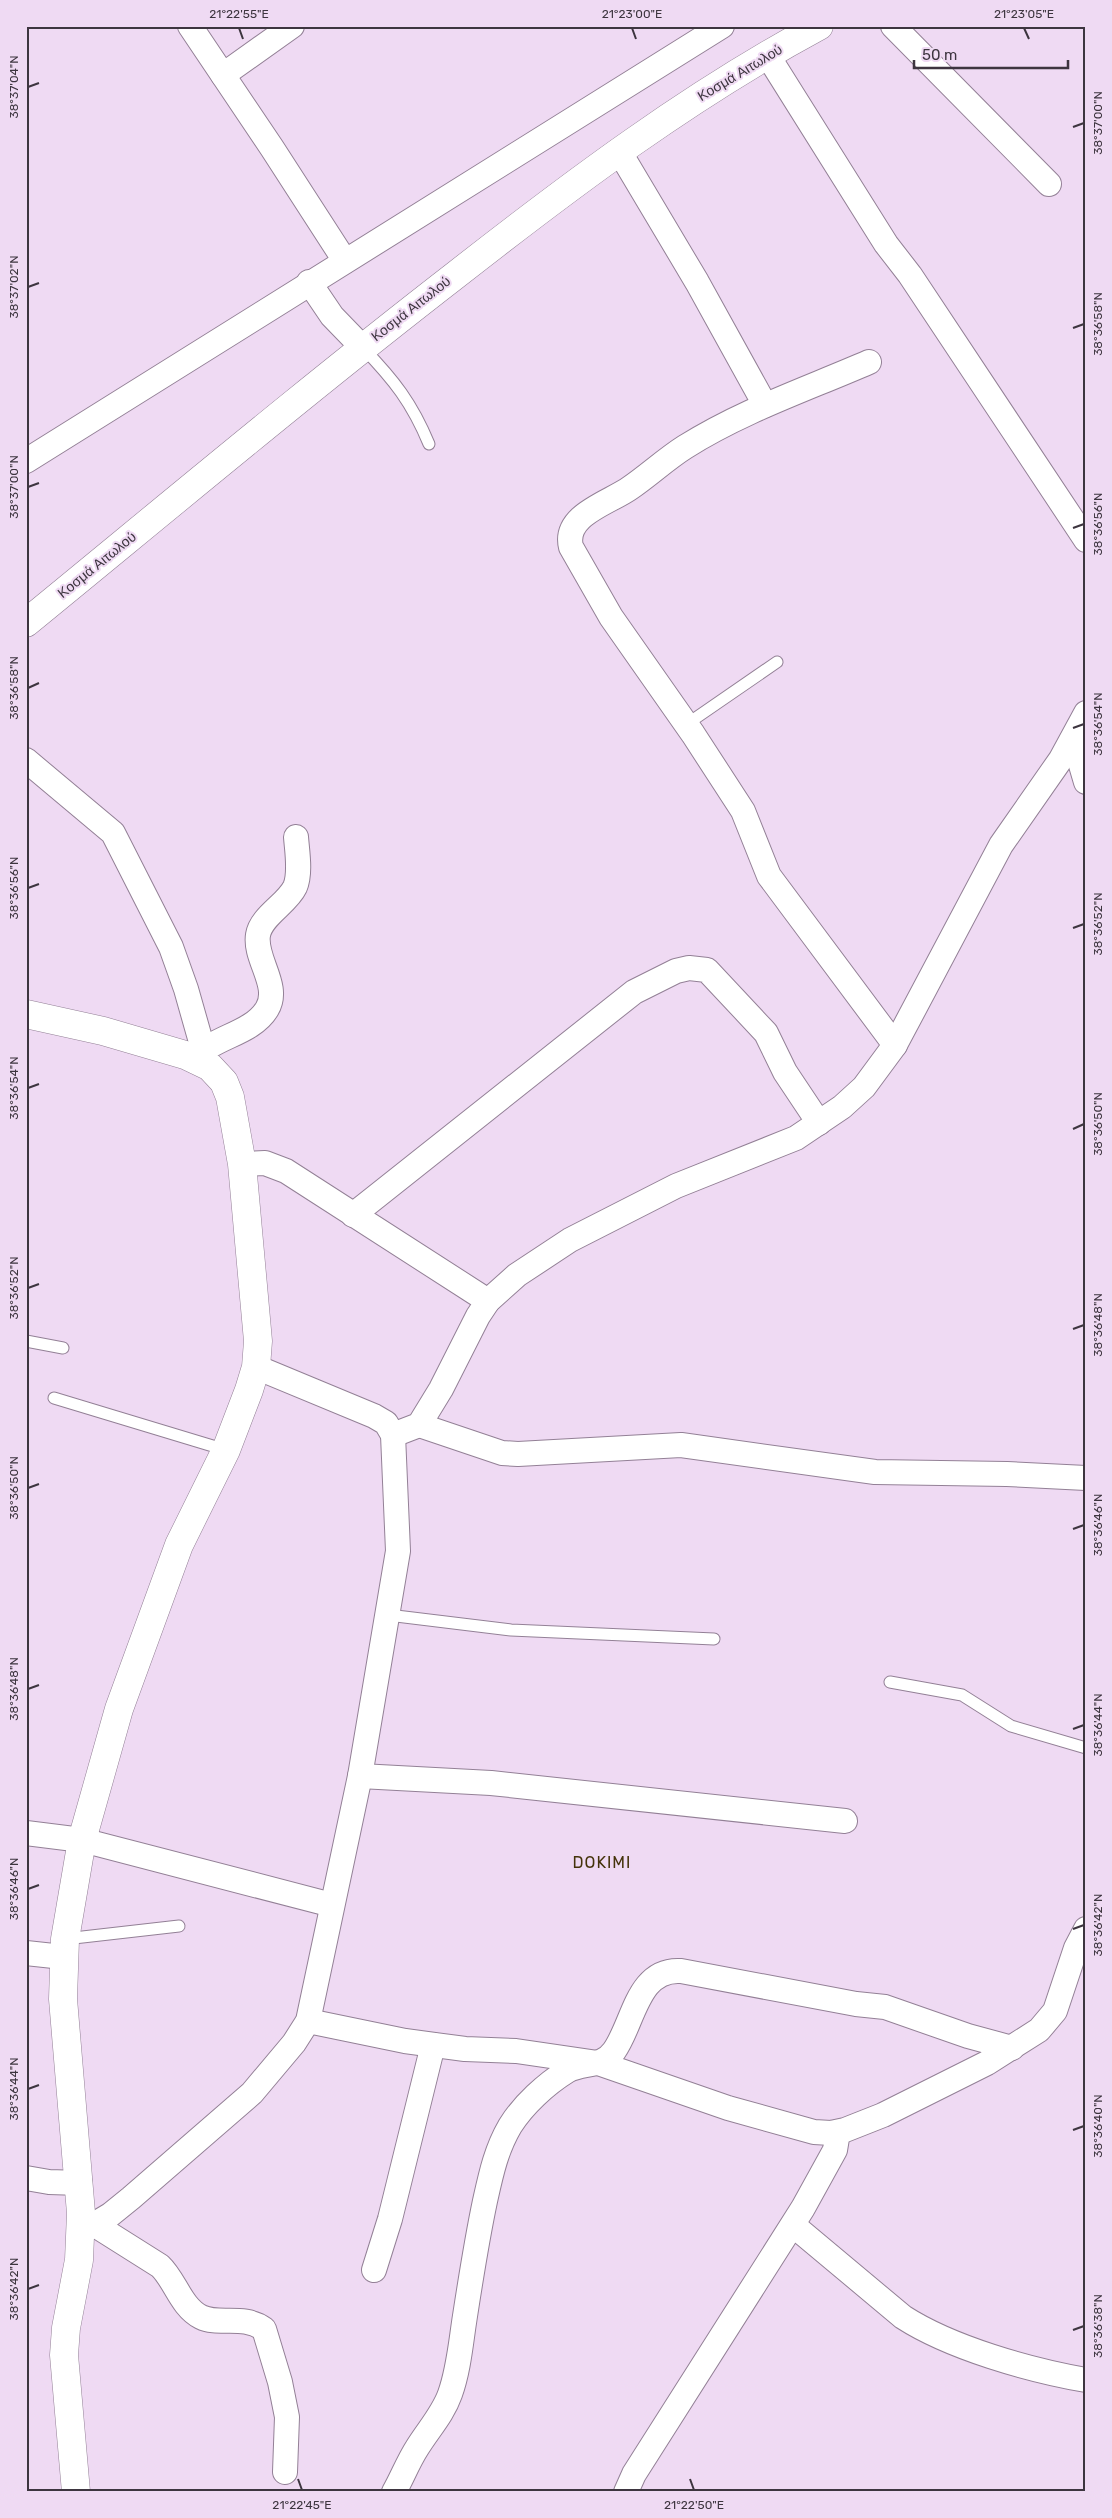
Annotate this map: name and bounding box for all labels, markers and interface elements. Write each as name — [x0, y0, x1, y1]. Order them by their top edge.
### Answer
text: 21°22'55"E — [209, 7, 269, 21]
text: 21°23'00"E — [602, 7, 662, 21]
text: 21°23'05"E — [994, 7, 1054, 21]
scale bar — [914, 38, 1068, 70]
street label: Κοσμά Αιτωλού — [695, 41, 785, 105]
text: 50 m — [922, 46, 957, 64]
text: 38°37'04"N — [7, 55, 21, 119]
text: 38°37'00"N — [1091, 91, 1105, 155]
text: 38°37'02"N — [7, 256, 21, 318]
street label: Κοσμά Αιτωλού — [368, 273, 454, 345]
text: 38°36'58"N — [1091, 292, 1105, 356]
text: 38°37'00"N — [7, 455, 21, 519]
text: 38°36'56"N — [1091, 493, 1105, 555]
street label: Κοσμά Αιτωλού — [54, 528, 140, 602]
text: 38°36'58"N — [7, 656, 21, 720]
text: 38°36'54"N — [1091, 692, 1105, 756]
text: 38°36'56"N — [7, 857, 21, 919]
text: 38°36'52"N — [1091, 892, 1105, 956]
text: 38°36'54"N — [7, 1056, 21, 1120]
text: 38°36'50"N — [1091, 1092, 1105, 1156]
text: 38°36'52"N — [7, 1256, 21, 1320]
text: 38°36'48"N — [1091, 1293, 1105, 1357]
text: 38°36'50"N — [7, 1456, 21, 1520]
text: 38°36'46"N — [1091, 1494, 1105, 1556]
text: 38°36'48"N — [7, 1657, 21, 1721]
text: 38°36'44"N — [1091, 1694, 1105, 1756]
district label: DOKIMI — [573, 1853, 631, 1872]
text: 38°36'46"N — [7, 1858, 21, 1920]
text: 38°36'42"N — [1091, 1894, 1105, 1956]
text: 38°36'44"N — [7, 2058, 21, 2120]
text: 38°36'40"N — [1091, 2094, 1105, 2158]
text: 38°36'42"N — [7, 2258, 21, 2320]
text: 38°36'38"N — [1091, 2294, 1105, 2358]
text: 21°22'45"E — [272, 2498, 332, 2512]
text: 21°22'50"E — [664, 2498, 724, 2512]

